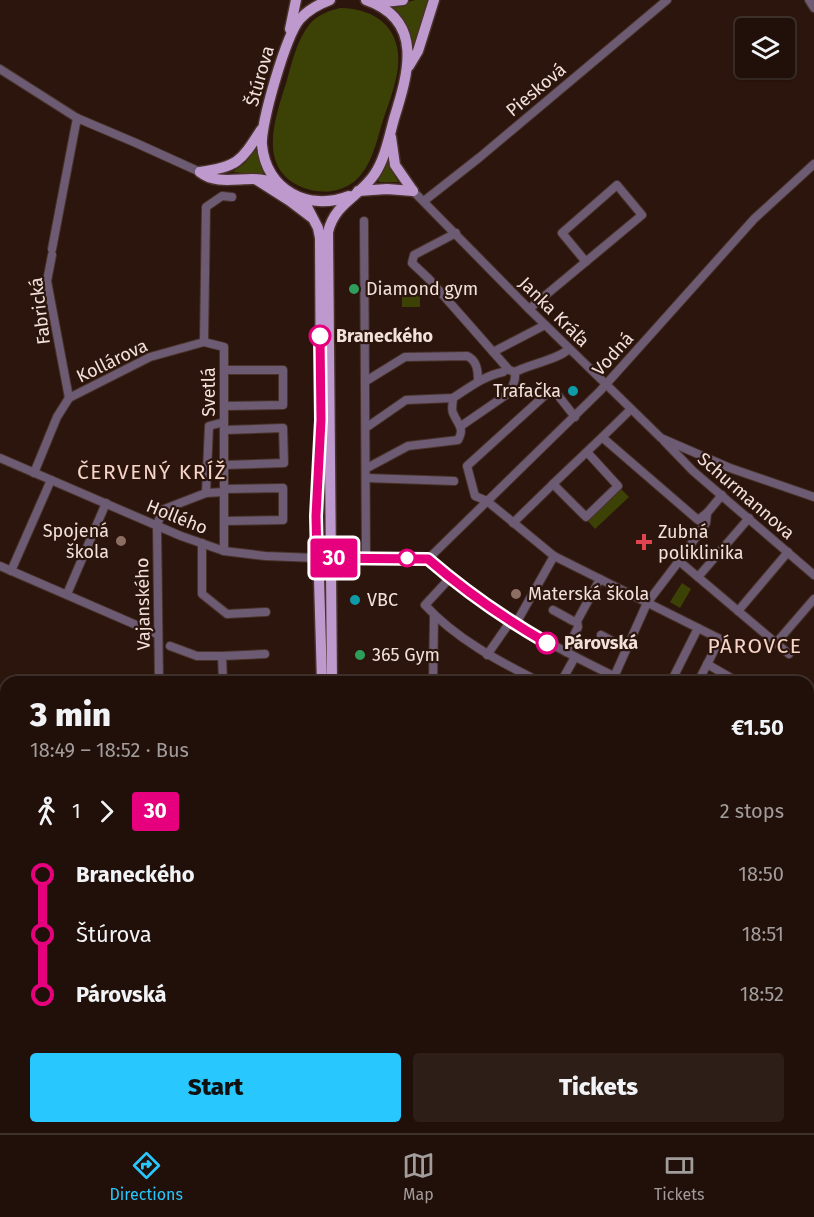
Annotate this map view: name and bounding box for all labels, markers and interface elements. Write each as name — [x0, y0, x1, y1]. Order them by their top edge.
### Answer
map controls — [735, 18, 795, 78]
button: layers — [735, 18, 795, 78]
street label: Štúrova — [241, 43, 279, 109]
street label: Piesková — [502, 59, 570, 121]
street label: Janka Kráľa — [514, 272, 594, 352]
street label: Fabrická — [25, 276, 55, 346]
place label: Diamond gym — [366, 278, 478, 300]
marker: Diamond gym — [347, 282, 361, 296]
marker: Braneckého — [309, 325, 331, 347]
place label: Braneckého — [336, 325, 433, 347]
street label: Vodná — [588, 328, 638, 380]
street label: Kollárova — [73, 334, 151, 388]
street label: Svetlá — [198, 367, 220, 417]
place label: Trafačka — [493, 380, 561, 402]
marker: Trafačka — [566, 384, 580, 398]
street label: Schurmannova — [693, 448, 799, 544]
district label: ČERVENÝ KRÍŽ — [77, 459, 227, 485]
street label: Hollého — [143, 495, 211, 539]
place label: Spojená škola — [43, 520, 109, 563]
place label: Zubná poliklinika — [658, 521, 743, 564]
marker: Zubná poliklinika — [635, 533, 653, 551]
marker: Spojená škola — [114, 534, 128, 548]
line badge: 30 — [307, 538, 361, 578]
text: 30 — [322, 545, 346, 571]
unlabelled marker — [398, 549, 416, 567]
street label: Vajanského — [131, 558, 155, 650]
place label: Materská škola — [528, 583, 649, 605]
marker: Materská škola — [509, 587, 523, 601]
place label: VBC — [367, 589, 398, 611]
marker: VBC — [348, 593, 362, 607]
marker: Párovská — [536, 632, 558, 654]
place label: Párovská — [564, 632, 638, 654]
district label: PÁROVCE — [708, 633, 802, 659]
place label: 365 Gym — [372, 644, 440, 666]
marker: 365 Gym — [353, 648, 367, 662]
text: 3 min — [30, 695, 111, 735]
text: €1.50 — [731, 714, 784, 741]
text: 18:49 – 18:52 · Bus — [30, 738, 189, 762]
icon: walk — [30, 795, 63, 828]
icon: forward — [90, 795, 123, 828]
text: 30 — [144, 798, 167, 824]
text: 1 — [72, 799, 81, 823]
text: 2 stops — [720, 799, 784, 823]
text: Braneckého — [76, 861, 195, 888]
text: 18:50 — [738, 862, 784, 886]
text: Štúrova — [76, 921, 152, 948]
text: 18:51 — [742, 922, 784, 946]
text: Párovská — [76, 981, 167, 1008]
text: 18:52 — [740, 982, 784, 1006]
button: Start — [30, 1053, 401, 1122]
button: Tickets — [413, 1053, 784, 1122]
tab: Directions — [110, 1149, 183, 1204]
tab: Map — [402, 1149, 435, 1204]
tab: Tickets — [654, 1149, 704, 1204]

